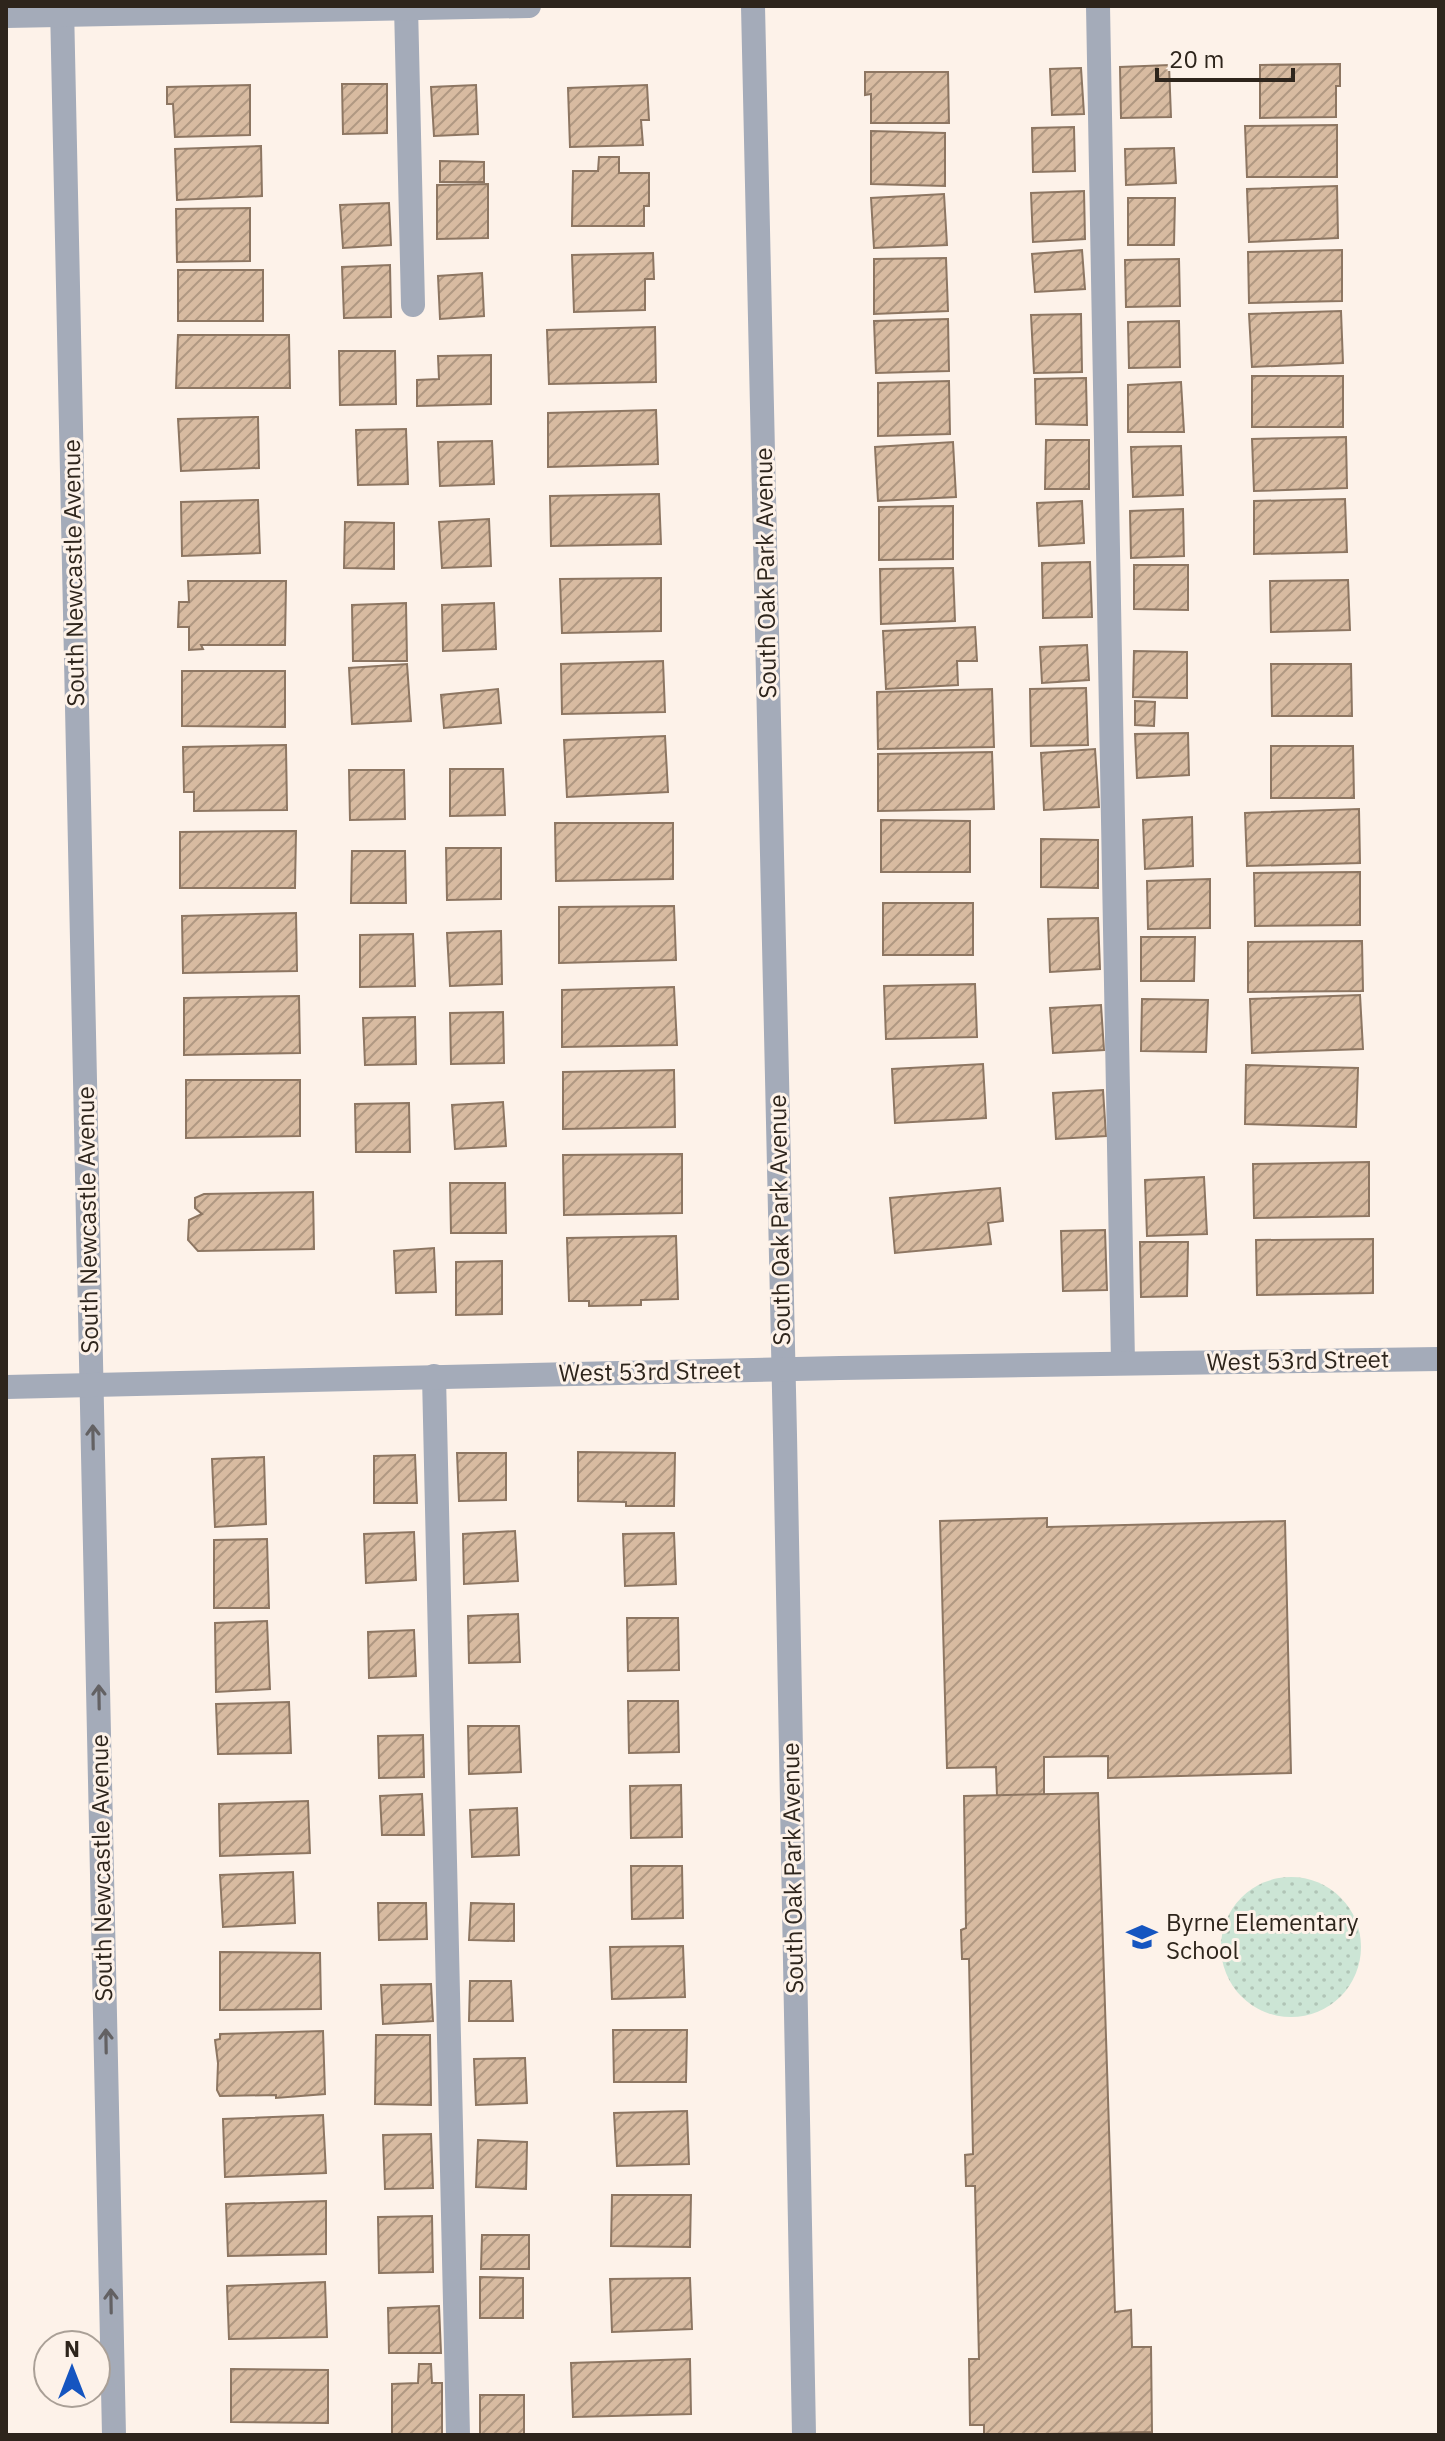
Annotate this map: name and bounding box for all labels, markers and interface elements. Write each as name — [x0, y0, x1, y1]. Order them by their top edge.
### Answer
scale bar — [1157, 32, 1293, 82]
text: 20 m — [1169, 43, 1224, 75]
street label: South Newcastle Avenue — [55, 439, 91, 707]
street label: South Oak Park Avenue — [747, 447, 783, 699]
street label: South Newcastle Avenue — [69, 1086, 105, 1354]
street label: South Oak Park Avenue — [761, 1094, 797, 1346]
street label: West 53rd Street — [1206, 1342, 1390, 1378]
street label: West 53rd Street — [558, 1353, 742, 1389]
one-way arrow — [86, 1424, 101, 1451]
one-way arrow — [91, 1684, 106, 1711]
street label: South Newcastle Avenue — [83, 1734, 119, 2002]
street label: South Oak Park Avenue — [774, 1742, 810, 1994]
place label: Byrne Elementary School — [1166, 1906, 1358, 1966]
school or university icon: Byrne Elementary School — [1125, 1920, 1159, 1954]
one-way arrow — [98, 2028, 113, 2055]
one-way arrow — [103, 2288, 119, 2315]
north arrow — [32, 2329, 112, 2409]
text: N — [64, 2334, 80, 2363]

